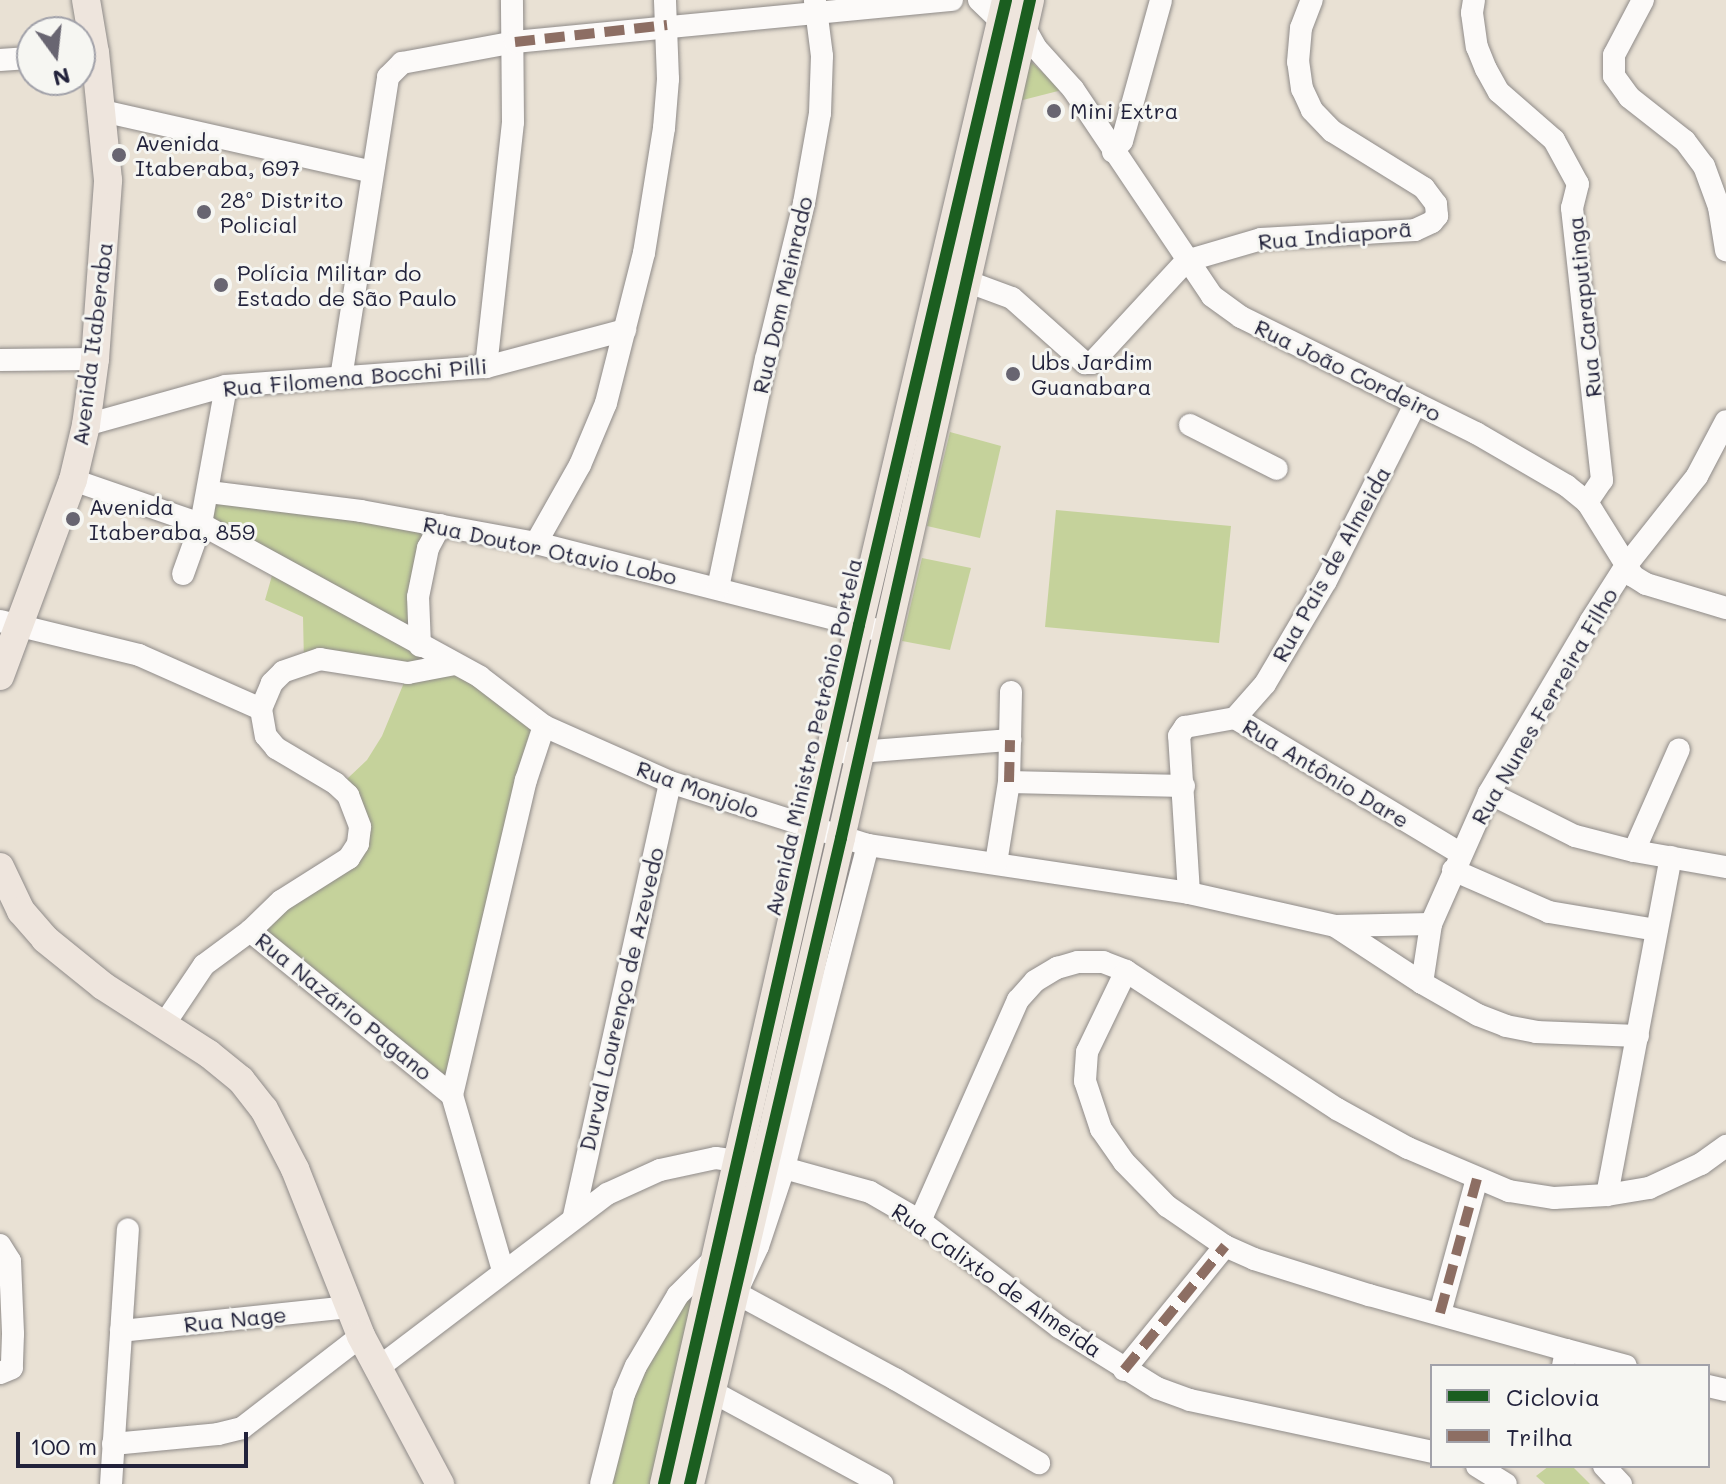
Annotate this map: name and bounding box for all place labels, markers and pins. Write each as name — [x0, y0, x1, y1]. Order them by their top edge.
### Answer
place label: Mini Extra — [1070, 98, 1178, 124]
marker: Mini Extra — [1045, 102, 1063, 120]
place label: Avenida Itaberaba, 697 — [135, 129, 300, 180]
marker: Avenida Itaberaba, 697 — [110, 146, 128, 164]
place label: 28º Distrito Policial — [220, 186, 343, 238]
marker: 28º Distrito Policial — [195, 203, 213, 221]
place label: Polícia Militar do Estado de São Paulo — [237, 259, 456, 310]
marker: Polícia Militar do Estado de São Paulo — [212, 276, 230, 294]
place label: Ubs Jardim Guanabara — [1031, 348, 1152, 400]
marker: Ubs Jardim Guanabara — [1002, 363, 1024, 385]
place label: Avenida Itaberaba, 859 — [89, 493, 255, 544]
marker: Avenida Itaberaba, 859 — [64, 510, 82, 528]

